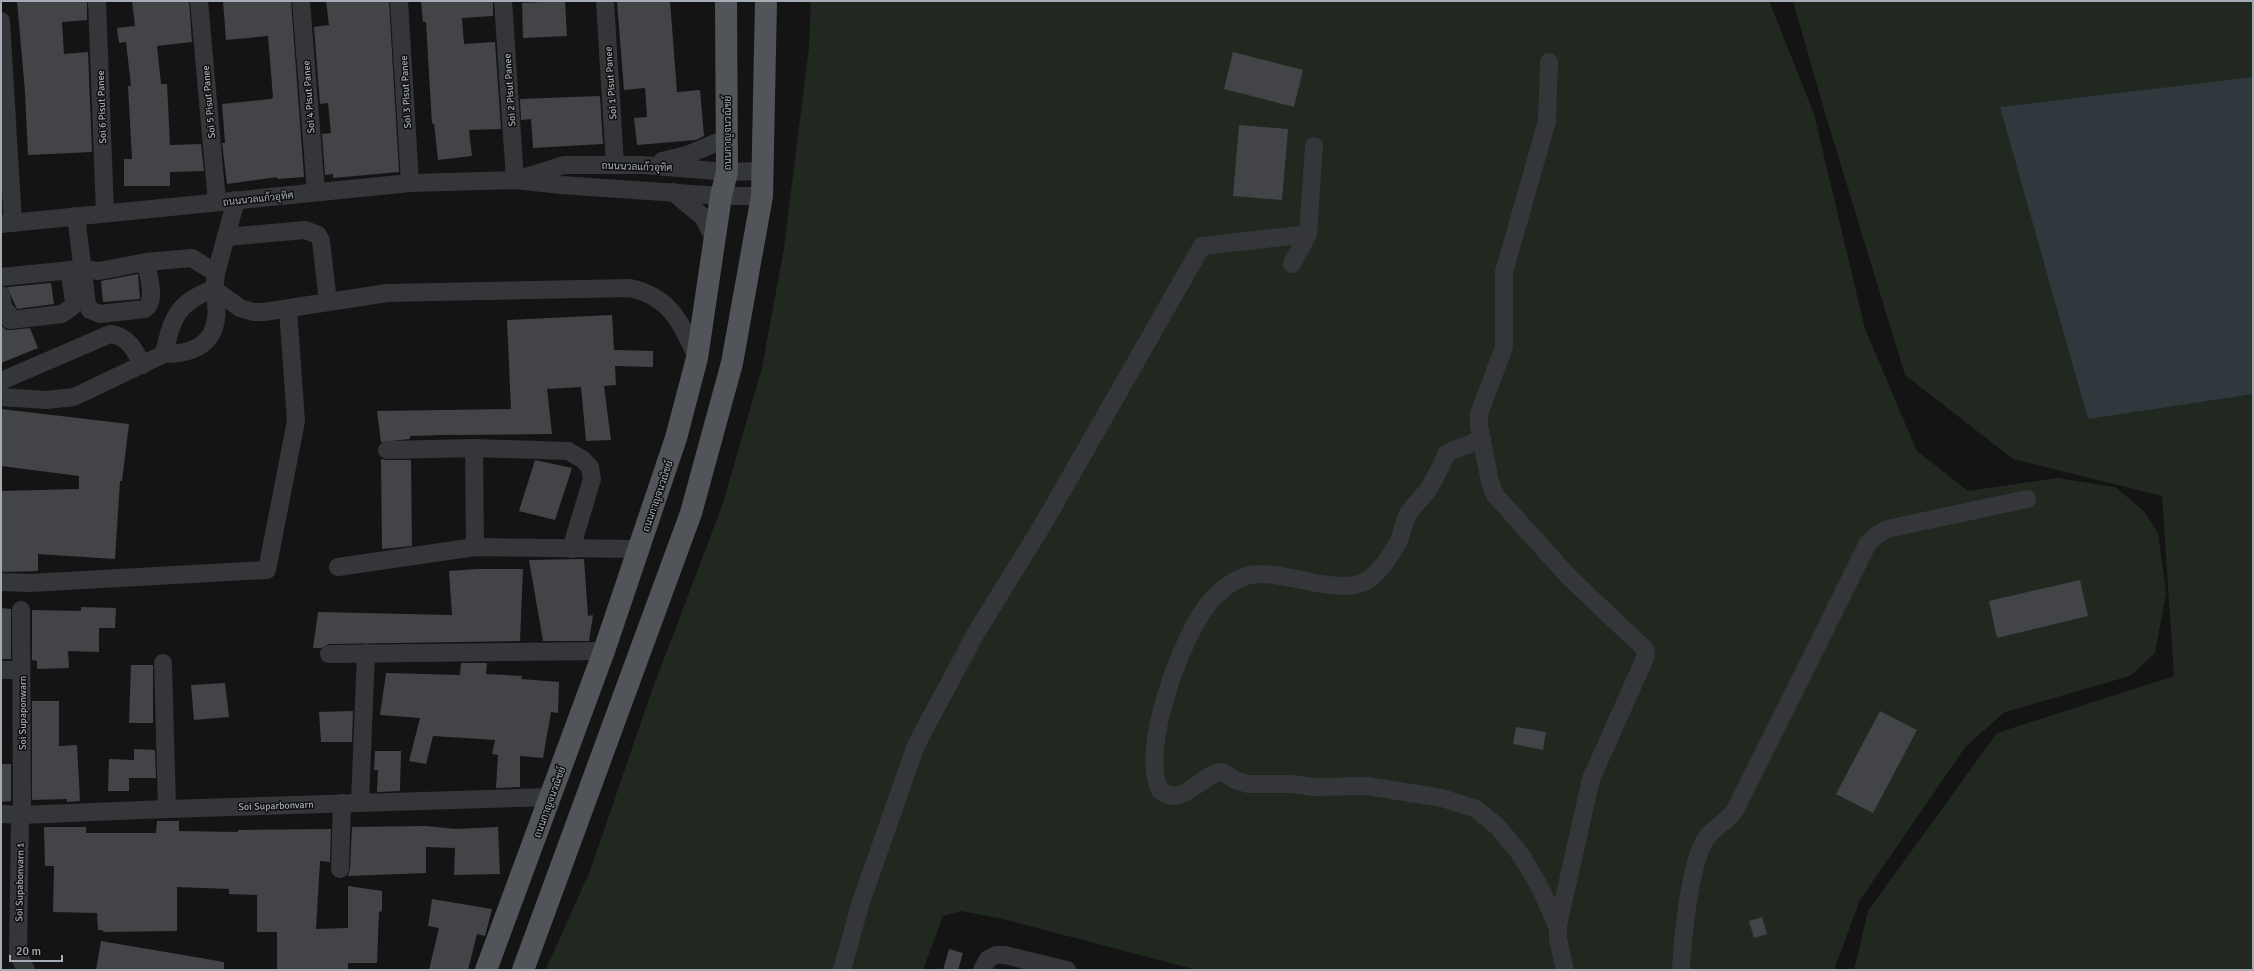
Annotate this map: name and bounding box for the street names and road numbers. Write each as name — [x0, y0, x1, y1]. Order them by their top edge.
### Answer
street label: Soi 1 Pisut Panee — [602, 46, 620, 120]
street label: Soi 2 Pisut Panee — [501, 53, 519, 127]
street label: Soi 3 Pisut Panee — [398, 55, 414, 129]
street label: Soi 4 Pisut Panee — [300, 60, 318, 134]
street label: Soi 5 Pisut Panee — [200, 65, 218, 139]
street label: Soi 6 Pisut Panee — [95, 70, 109, 144]
street label: ถนนกาญจนวณิชย์ — [720, 96, 734, 170]
street label: ถนนนวลแก้วอุทิศ — [601, 159, 673, 175]
street label: ถนนนวลแก้วอุทิศ — [222, 188, 294, 210]
street label: ถนนกาญจนวณิชย์ — [638, 458, 676, 534]
street label: Soi Supaponwarn — [17, 676, 29, 750]
street label: ถนนกาญจนวณิชย์ — [530, 765, 568, 839]
street label: Soi Suparbonvarn — [238, 799, 314, 813]
street label: Soi Supabonvarn 1 — [13, 842, 27, 922]

